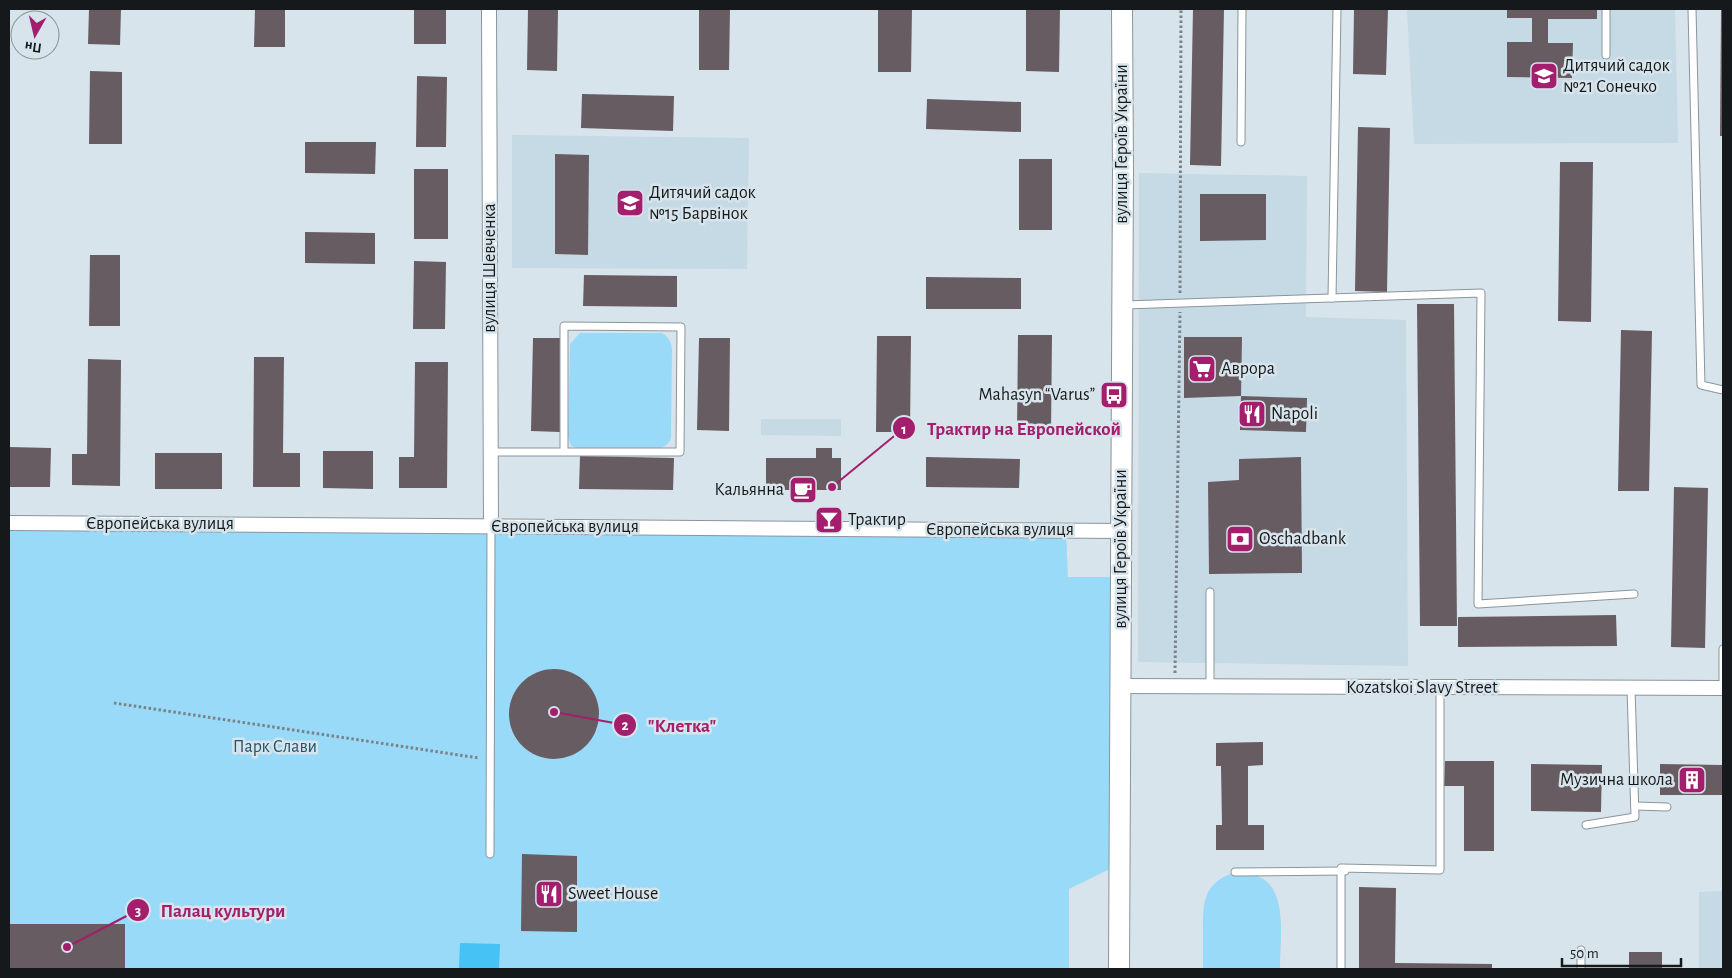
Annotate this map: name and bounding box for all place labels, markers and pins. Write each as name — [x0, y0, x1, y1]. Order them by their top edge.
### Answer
place label: Дитячий садок №21 Сонечко — [1563, 57, 1670, 96]
school or university icon: Дитячий садок №21 Сонечко — [1529, 61, 1559, 91]
place label: Дитячий садок №15 Барвінок — [649, 184, 756, 223]
school or university icon: Дитячий садок №15 Барвінок — [615, 188, 645, 218]
supermarket icon: Аврора — [1187, 354, 1217, 384]
place label: Аврора — [1221, 360, 1275, 378]
bus stop icon: Mahasyn “Varus” — [1099, 380, 1129, 410]
place label: Mahasyn “Varus” — [978, 386, 1095, 404]
restaurant icon: Napoli — [1237, 399, 1267, 429]
place label: Napoli — [1271, 405, 1318, 423]
callout: Трактир на Европейской — [892, 411, 1131, 445]
cafe icon: Кальянна — [788, 475, 818, 505]
place label: Кальянна — [714, 481, 784, 499]
bar icon: Трактир — [814, 505, 844, 535]
place label: Трактир — [848, 511, 906, 529]
bank icon: Oschadbank — [1225, 524, 1255, 554]
place label: Oschadbank — [1259, 530, 1347, 548]
callout: "Клетка" — [613, 708, 726, 742]
building icon: Музична школа — [1677, 765, 1707, 795]
place label: Музична школа — [1560, 771, 1673, 789]
restaurant icon: Sweet House — [534, 879, 564, 909]
place label: Sweet House — [568, 885, 658, 903]
callout: Палац культури — [125, 893, 295, 927]

